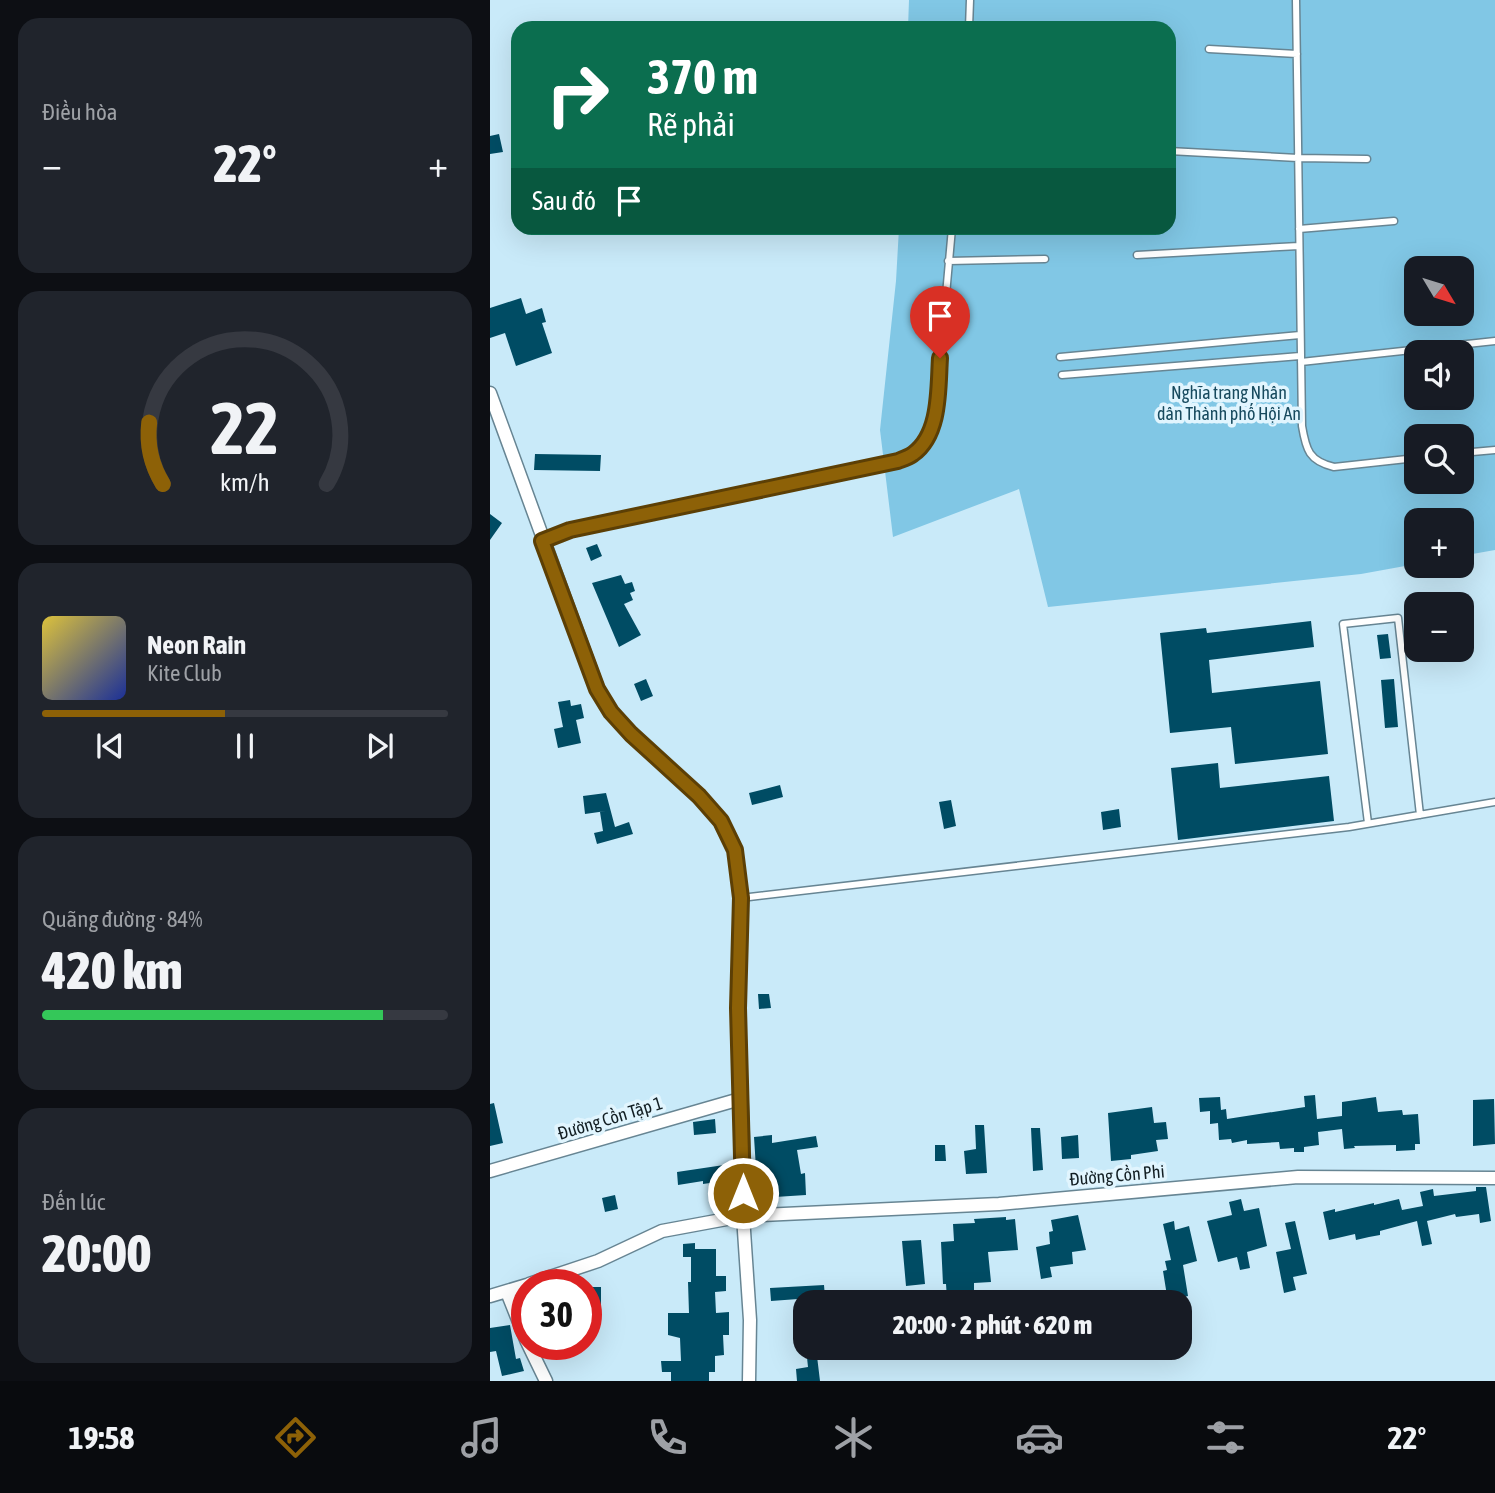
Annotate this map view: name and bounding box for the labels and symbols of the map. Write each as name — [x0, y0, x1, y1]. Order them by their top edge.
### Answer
north arrow — [1404, 256, 1474, 326]
pin — [910, 286, 970, 358]
park label: Nghĩa trang Nhân dân Thành phố Hội An — [1157, 382, 1301, 424]
street label: Đường Cồn Tập 1 — [555, 1091, 665, 1144]
position arrow — [706, 1156, 780, 1230]
street label: Đường Cồn Phi — [1068, 1159, 1166, 1190]
speed limit sign: 30 — [511, 1269, 602, 1360]

